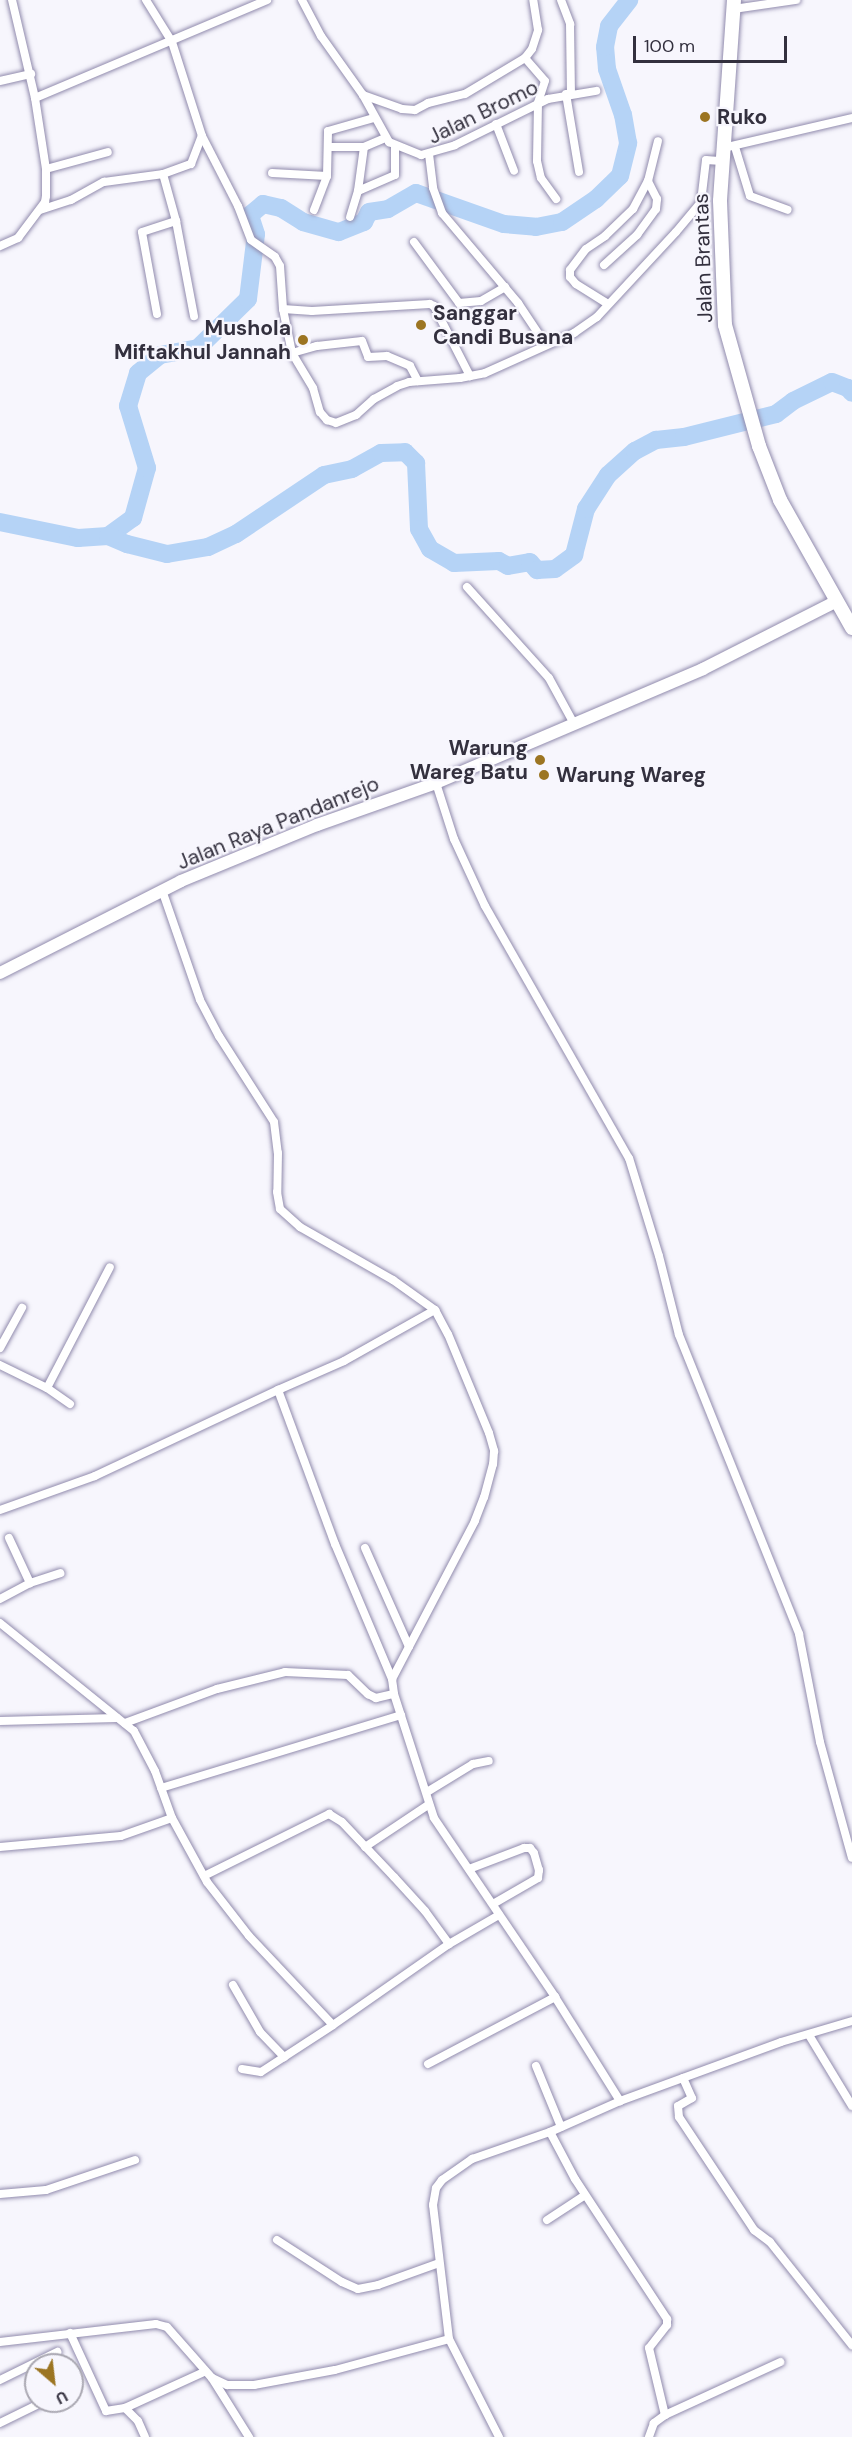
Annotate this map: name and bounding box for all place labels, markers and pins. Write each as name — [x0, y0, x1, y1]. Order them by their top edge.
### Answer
place label: Ruko — [717, 104, 767, 130]
marker: Ruko — [698, 110, 712, 124]
place label: Sanggar Candi Busana — [433, 300, 573, 350]
place label: Mushola Miftakhul Jannah — [114, 315, 291, 365]
marker: Sanggar Candi Busana — [414, 318, 428, 332]
marker: Mushola Miftakhul Jannah — [296, 333, 310, 347]
place label: Warung Wareg Batu — [410, 735, 528, 785]
marker: Warung Wareg Batu — [533, 753, 547, 767]
place label: Warung Wareg — [556, 762, 706, 788]
marker: Warung Wareg — [537, 768, 551, 782]

